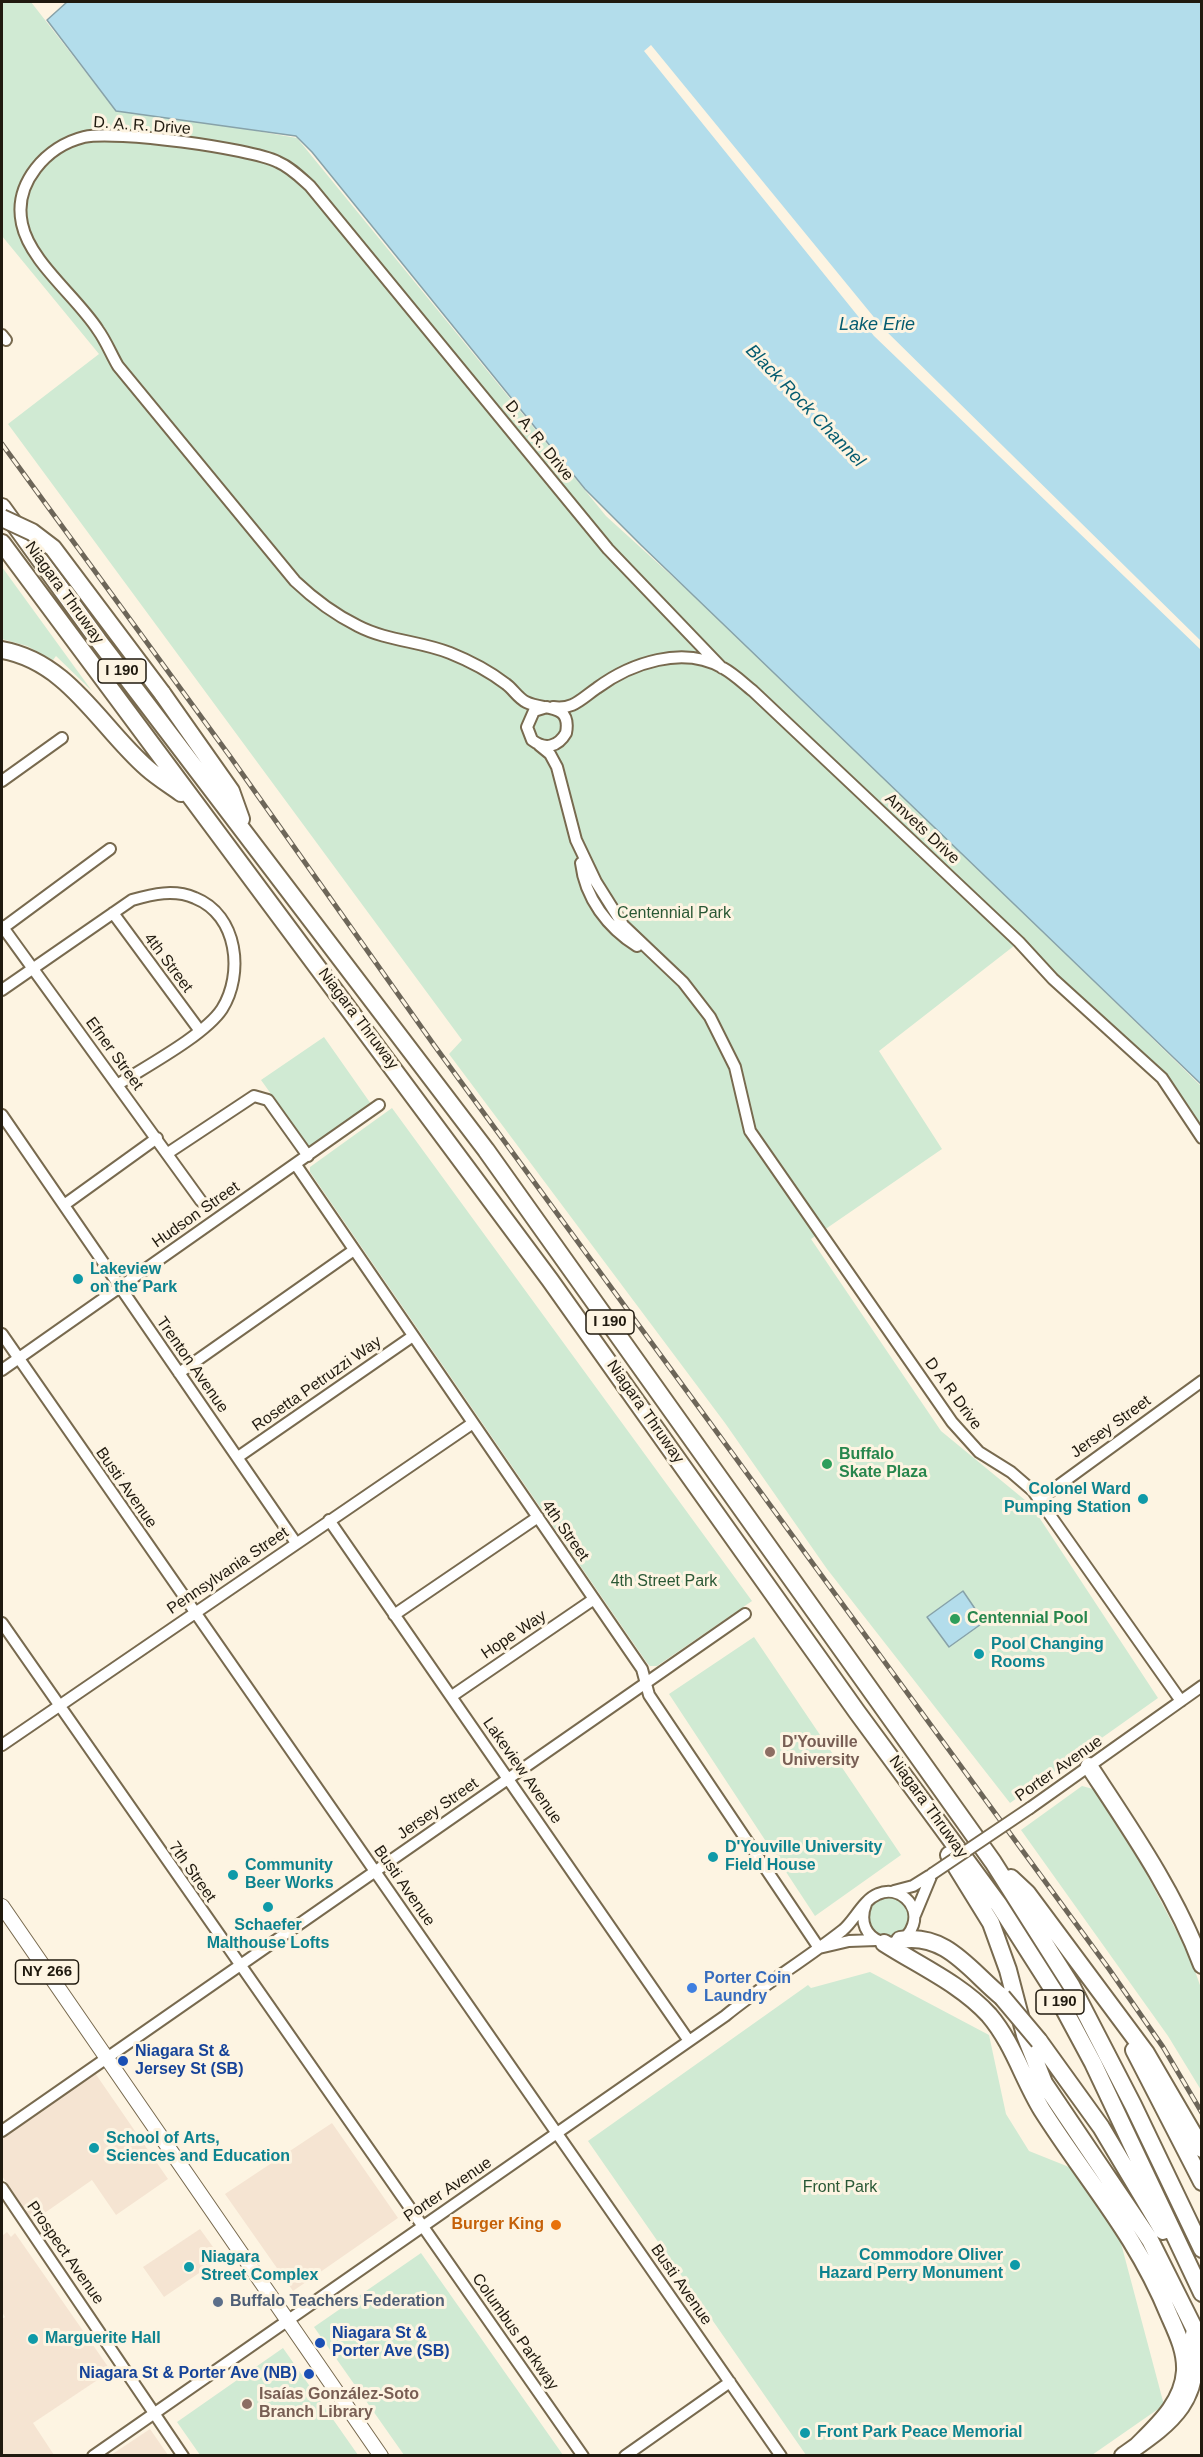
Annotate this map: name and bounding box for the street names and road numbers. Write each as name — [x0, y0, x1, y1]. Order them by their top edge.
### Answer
street label: D. A. R. Drive — [93, 113, 191, 139]
street label: D. A. R. Drive — [501, 397, 577, 485]
street label: Niagara Thruway — [20, 538, 108, 648]
road number: I 190 — [98, 659, 146, 683]
street label: Amvets Drive — [881, 790, 963, 868]
street label: 4th Street — [139, 930, 197, 996]
street label: Niagara Thruway — [314, 965, 402, 1073]
street label: Efner Street — [81, 1014, 147, 1094]
street label: Hudson Street — [149, 1178, 243, 1252]
road number: I 190 — [586, 1310, 634, 1334]
street label: Trenton Avenue — [152, 1313, 232, 1417]
street label: Rosetta Petruzzi Way — [249, 1332, 385, 1436]
street label: D A R Drive — [920, 1354, 986, 1434]
street label: Niagara Thruway — [602, 1357, 688, 1467]
street label: Jersey Street — [1067, 1392, 1155, 1462]
street label: Busti Avenue — [91, 1444, 161, 1532]
street label: 4th Street — [537, 1497, 593, 1565]
street label: Pennsylvania Street — [164, 1523, 292, 1619]
street label: Hope Way — [478, 1606, 550, 1664]
street label: Lakeview Avenue — [478, 1714, 566, 1828]
street label: Porter Avenue — [1012, 1732, 1106, 1806]
street label: Niagara Thruway — [884, 1752, 972, 1862]
street label: Jersey Street — [394, 1774, 482, 1844]
street label: 7th Street — [164, 1838, 220, 1906]
street label: Busti Avenue — [369, 1842, 439, 1930]
road number: NY 266 — [15, 1960, 78, 1984]
road number: I 190 — [1036, 1990, 1084, 2014]
street label: Porter Avenue — [400, 2154, 496, 2226]
street label: Prospect Avenue — [22, 2198, 108, 2308]
street label: Busti Avenue — [646, 2241, 716, 2329]
street label: Columbus Parkway — [468, 2270, 562, 2394]

